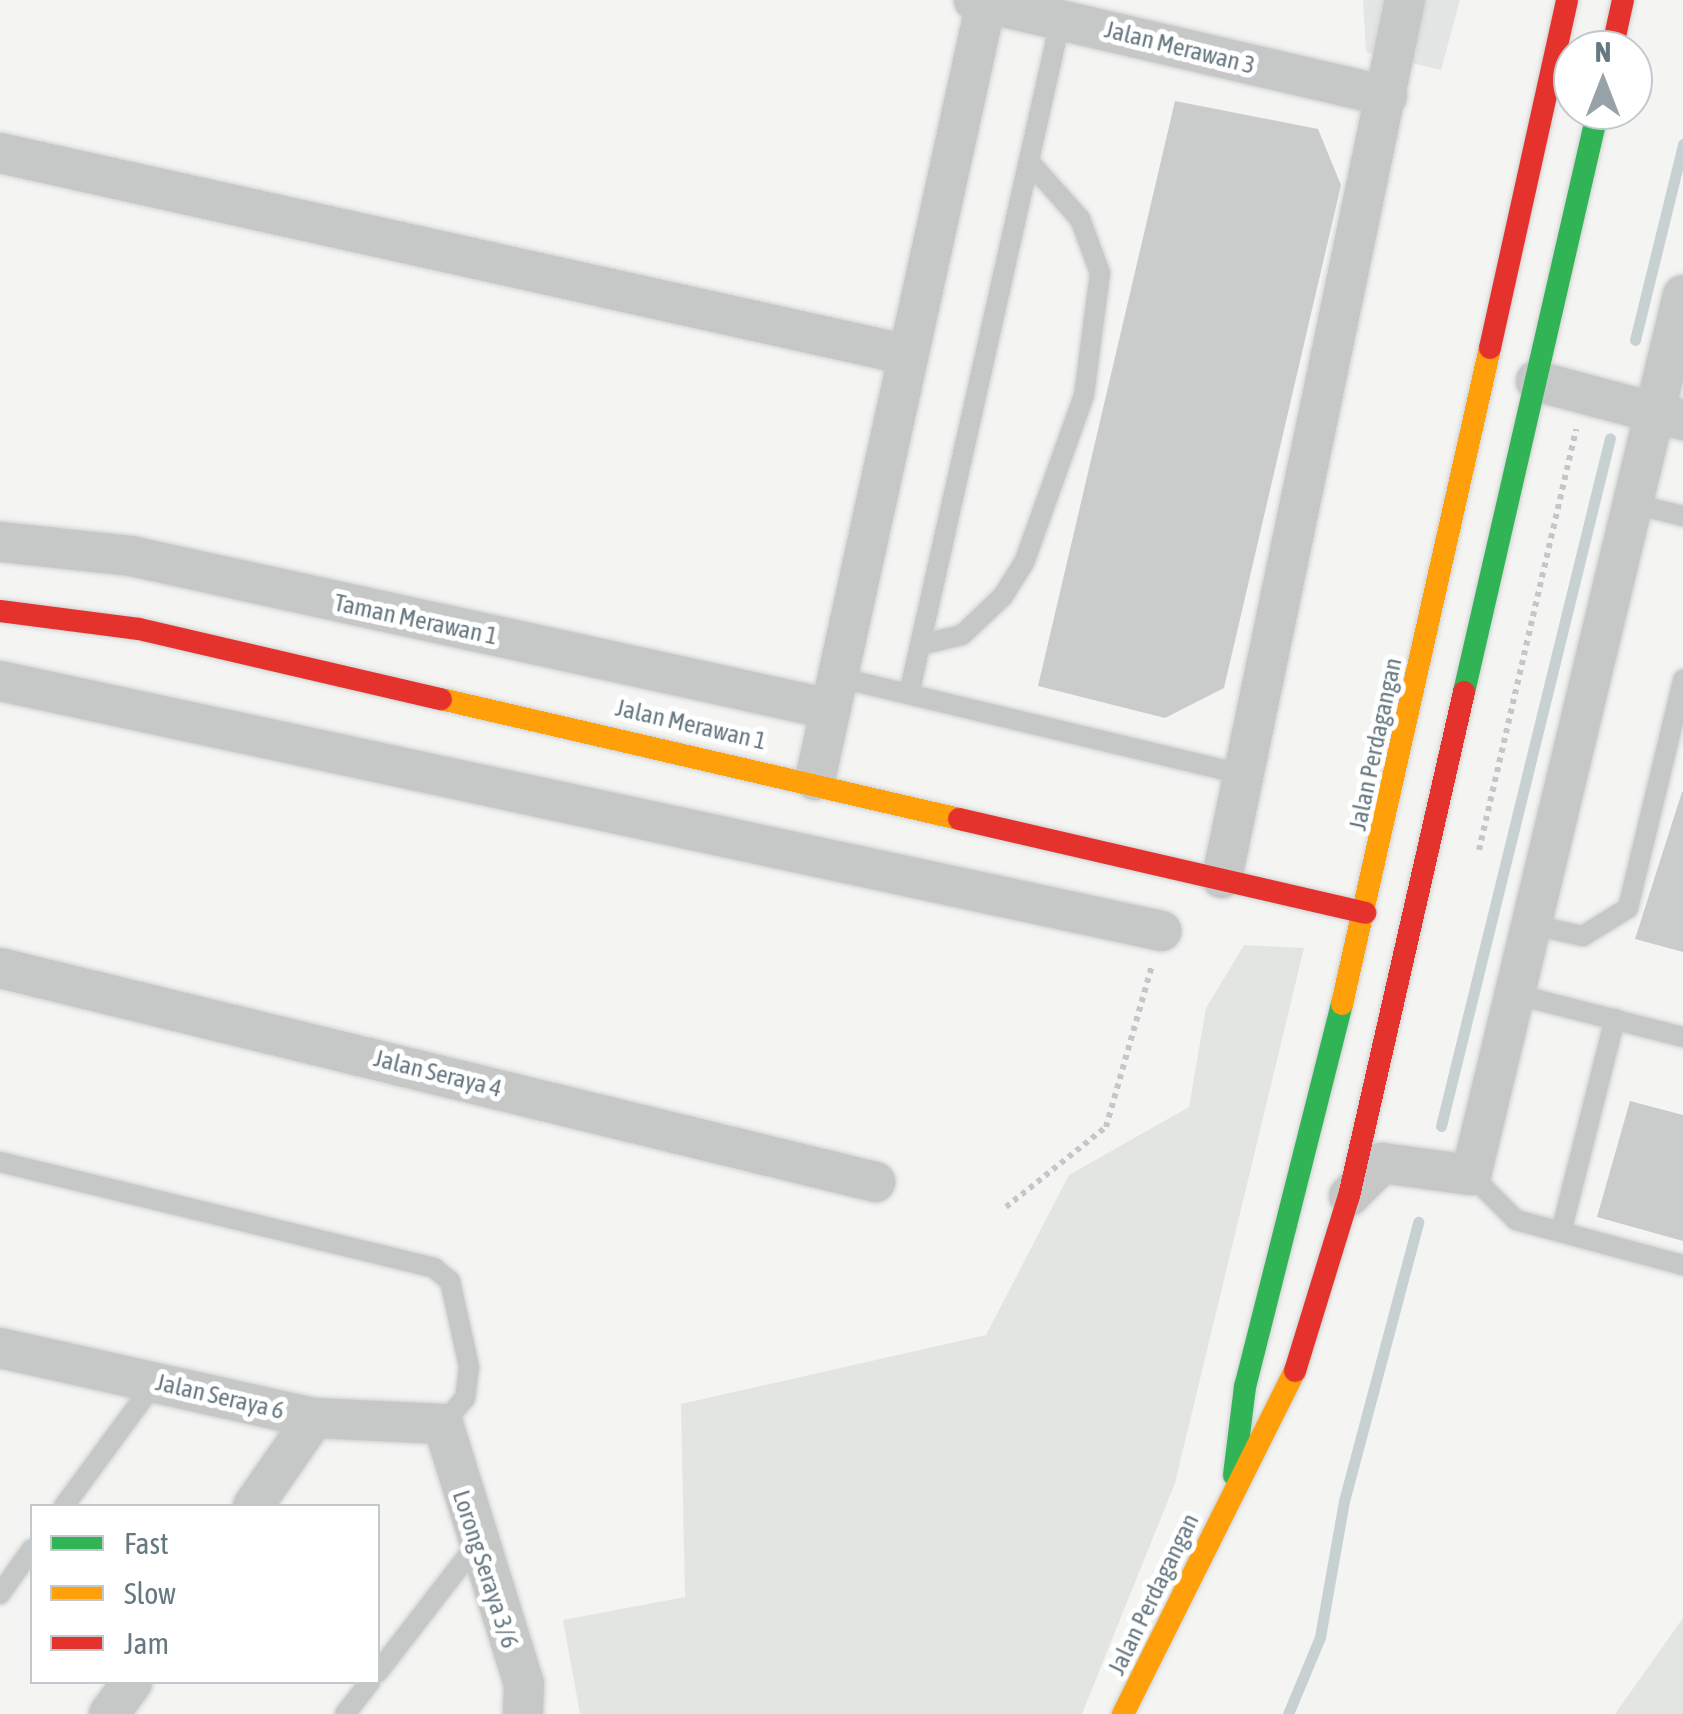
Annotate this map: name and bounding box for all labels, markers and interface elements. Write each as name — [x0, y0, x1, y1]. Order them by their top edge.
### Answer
street label: Jalan Merawan 3 — [1102, 14, 1258, 80]
north arrow — [1553, 30, 1653, 130]
text: N — [1595, 36, 1611, 68]
street label: Taman Merawan 1 — [332, 587, 500, 651]
street label: Jalan Perdagangan — [1342, 655, 1408, 833]
street label: Jalan Merawan 1 — [613, 692, 769, 756]
street label: Jalan Seraya 4 — [371, 1043, 505, 1103]
street label: Jalan Seraya 6 — [153, 1367, 287, 1425]
street label: Lorong Seraya 3/6 — [446, 1486, 526, 1652]
legend — [30, 1504, 380, 1684]
street label: Jalan Perdagangan — [1101, 1508, 1205, 1680]
text: Fast — [124, 1526, 169, 1560]
text: Slow — [124, 1576, 176, 1610]
text: Jam — [124, 1626, 169, 1660]

